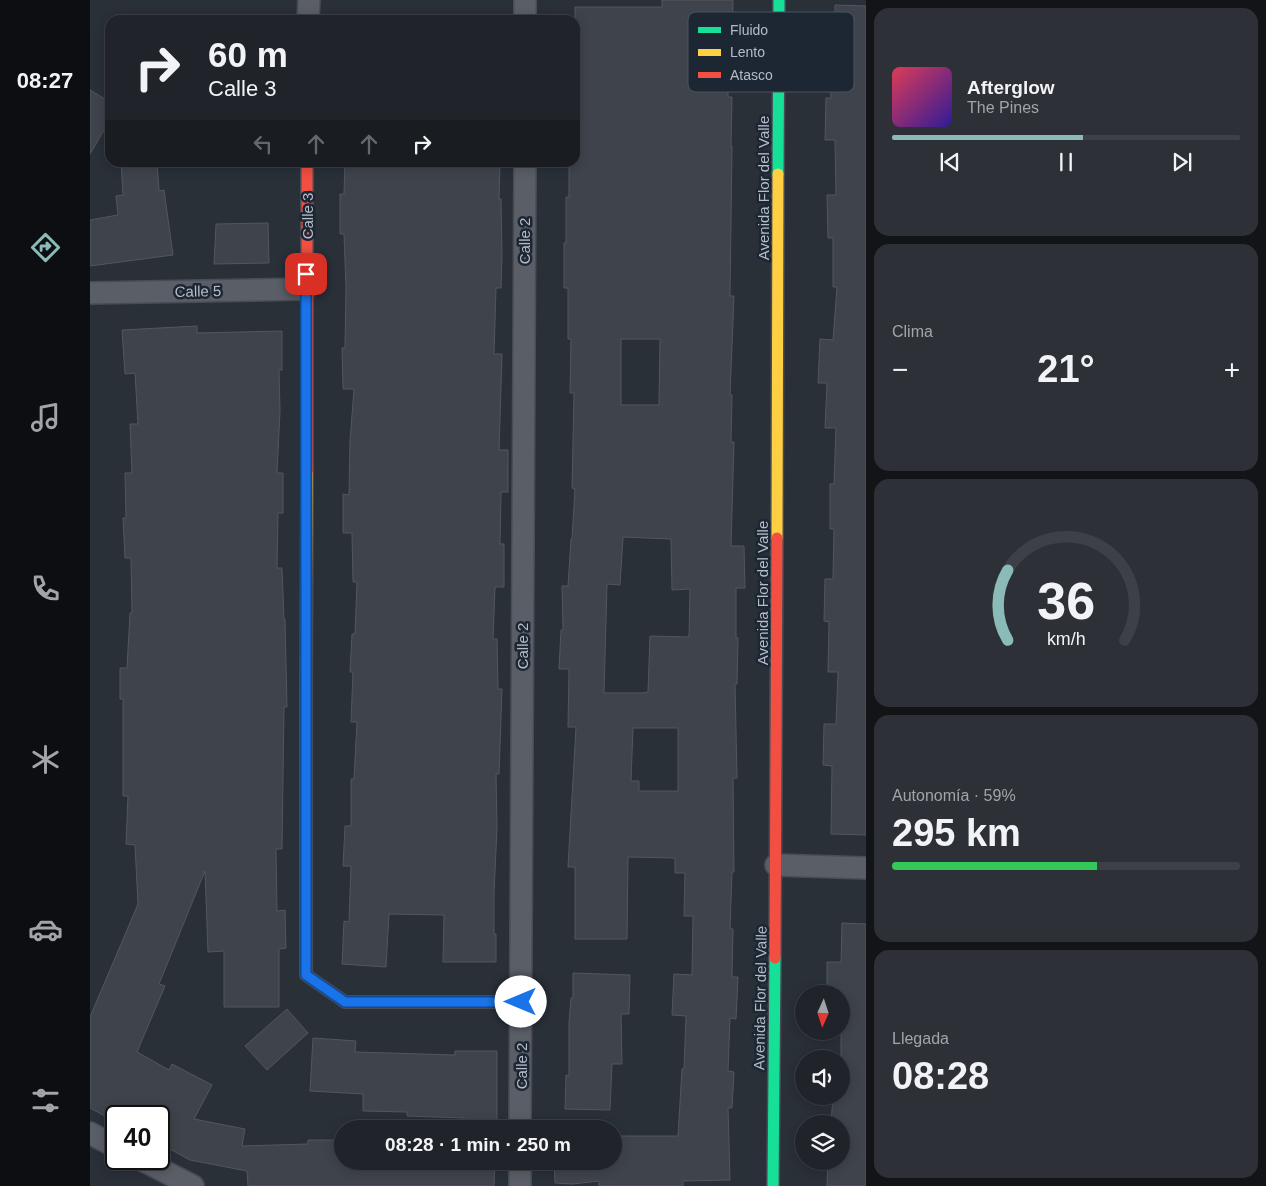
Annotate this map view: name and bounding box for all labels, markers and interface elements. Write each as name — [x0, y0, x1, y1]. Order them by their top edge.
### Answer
legend — [688, 12, 854, 92]
text: Fluido — [730, 22, 768, 38]
icon: right — [125, 35, 190, 100]
text: 60 m — [208, 35, 288, 74]
text: Lento — [730, 44, 765, 60]
text: Atasco — [730, 67, 773, 83]
text: 08:27 — [17, 68, 73, 93]
text: Calle 3 — [208, 76, 276, 101]
text: Afterglow — [967, 77, 1055, 98]
text: The Pines — [967, 99, 1039, 116]
street label: Avenida Flor del Valle — [755, 116, 772, 260]
icon: left — [249, 130, 277, 158]
icon: ahead — [302, 130, 330, 158]
icon: ahead — [355, 130, 383, 158]
icon: right — [408, 130, 436, 158]
icon: previous — [936, 148, 964, 176]
icon: pause — [1052, 148, 1080, 176]
icon: next — [1168, 148, 1196, 176]
street label: Calle 3 — [299, 193, 316, 239]
street label: Calle 2 — [516, 218, 533, 264]
icon: directions — [28, 230, 63, 265]
pin — [285, 253, 327, 295]
icon: arrive — [292, 260, 320, 288]
street label: Calle 5 — [175, 282, 221, 300]
text: Clima — [892, 323, 933, 340]
text: 21° — [1037, 348, 1095, 390]
text: − — [892, 354, 908, 385]
text: + — [1224, 354, 1240, 385]
icon: music — [28, 400, 63, 435]
street label: Avenida Flor del Valle — [754, 521, 771, 665]
icon: phone — [28, 571, 63, 606]
text: 36 — [1037, 572, 1095, 630]
street label: Calle 2 — [514, 623, 531, 669]
text: km/h — [1047, 629, 1085, 649]
icon: climate — [28, 742, 63, 777]
text: Autonomía · 59% — [892, 787, 1016, 804]
text: 295 km — [892, 812, 1021, 854]
icon: car — [28, 912, 63, 947]
street label: Avenida Flor del Valle — [750, 926, 770, 1070]
position arrow — [494, 975, 546, 1027]
north arrow — [795, 985, 850, 1040]
map controls — [795, 985, 850, 1170]
text: Llegada — [892, 1030, 949, 1047]
street label: Calle 2 — [513, 1043, 530, 1089]
button: sound — [795, 1050, 850, 1105]
text: 08:28 — [892, 1055, 989, 1097]
icon: filters — [28, 1083, 63, 1118]
speed limit sign: 40 — [105, 1105, 170, 1170]
button: layers — [795, 1115, 850, 1170]
text: 08:28 · 1 min · 250 m — [385, 1134, 571, 1155]

